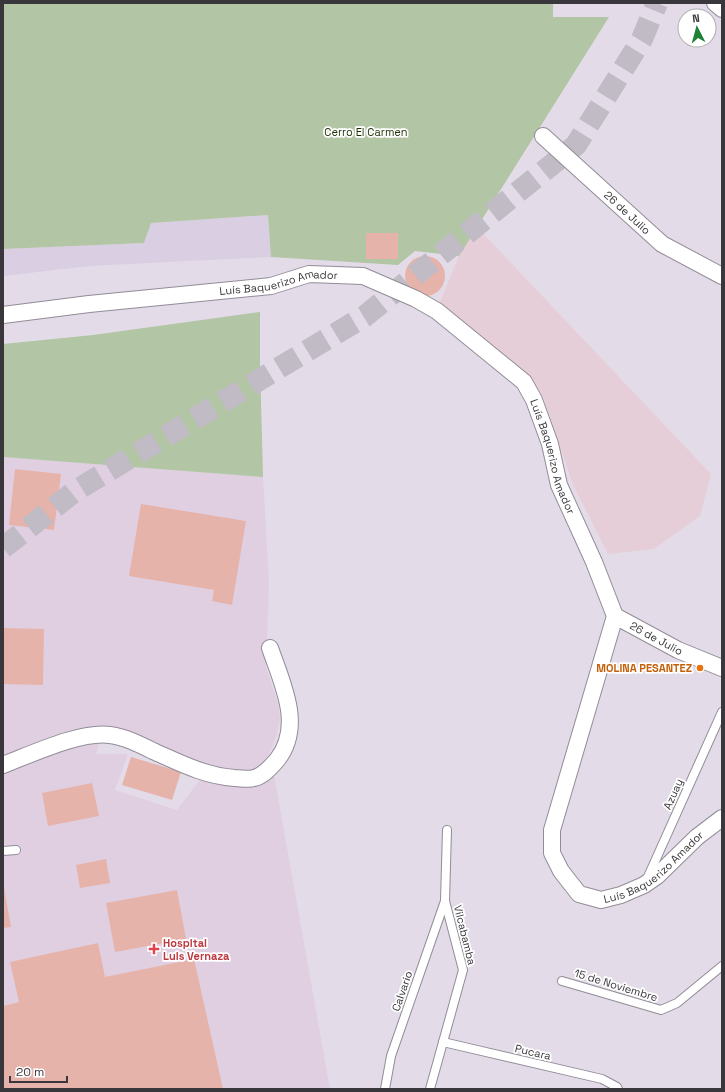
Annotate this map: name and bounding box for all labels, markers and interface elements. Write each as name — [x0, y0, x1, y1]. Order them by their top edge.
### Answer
north arrow — [677, 8, 717, 48]
text: N — [692, 11, 700, 25]
park label: Cerro El Carmen — [324, 125, 408, 139]
street label: 26 de Julio — [601, 188, 654, 237]
street label: Luís Baquerizo Amador — [219, 266, 338, 298]
street label: Luís Baquerizo Amador — [527, 397, 578, 516]
street label: 26 de Julio — [628, 618, 685, 658]
place label: MOLINA PESANTEZ — [596, 661, 692, 675]
marker: MOLINA PESANTEZ — [695, 663, 705, 673]
street label: Azuay — [660, 776, 686, 812]
street label: Luís Baquerizo Amador — [602, 828, 706, 906]
street label: Vilcabamba — [451, 904, 479, 967]
place label: Hospital Luis Vernaza — [163, 936, 230, 963]
marker: Hospital Luis Vernaza — [148, 943, 160, 955]
street label: 15 de Noviembre — [573, 966, 659, 1004]
street label: Calvario — [389, 969, 415, 1013]
street label: Pucara — [514, 1041, 553, 1063]
scale bar — [10, 1058, 67, 1084]
text: 20 m — [16, 1064, 44, 1080]

